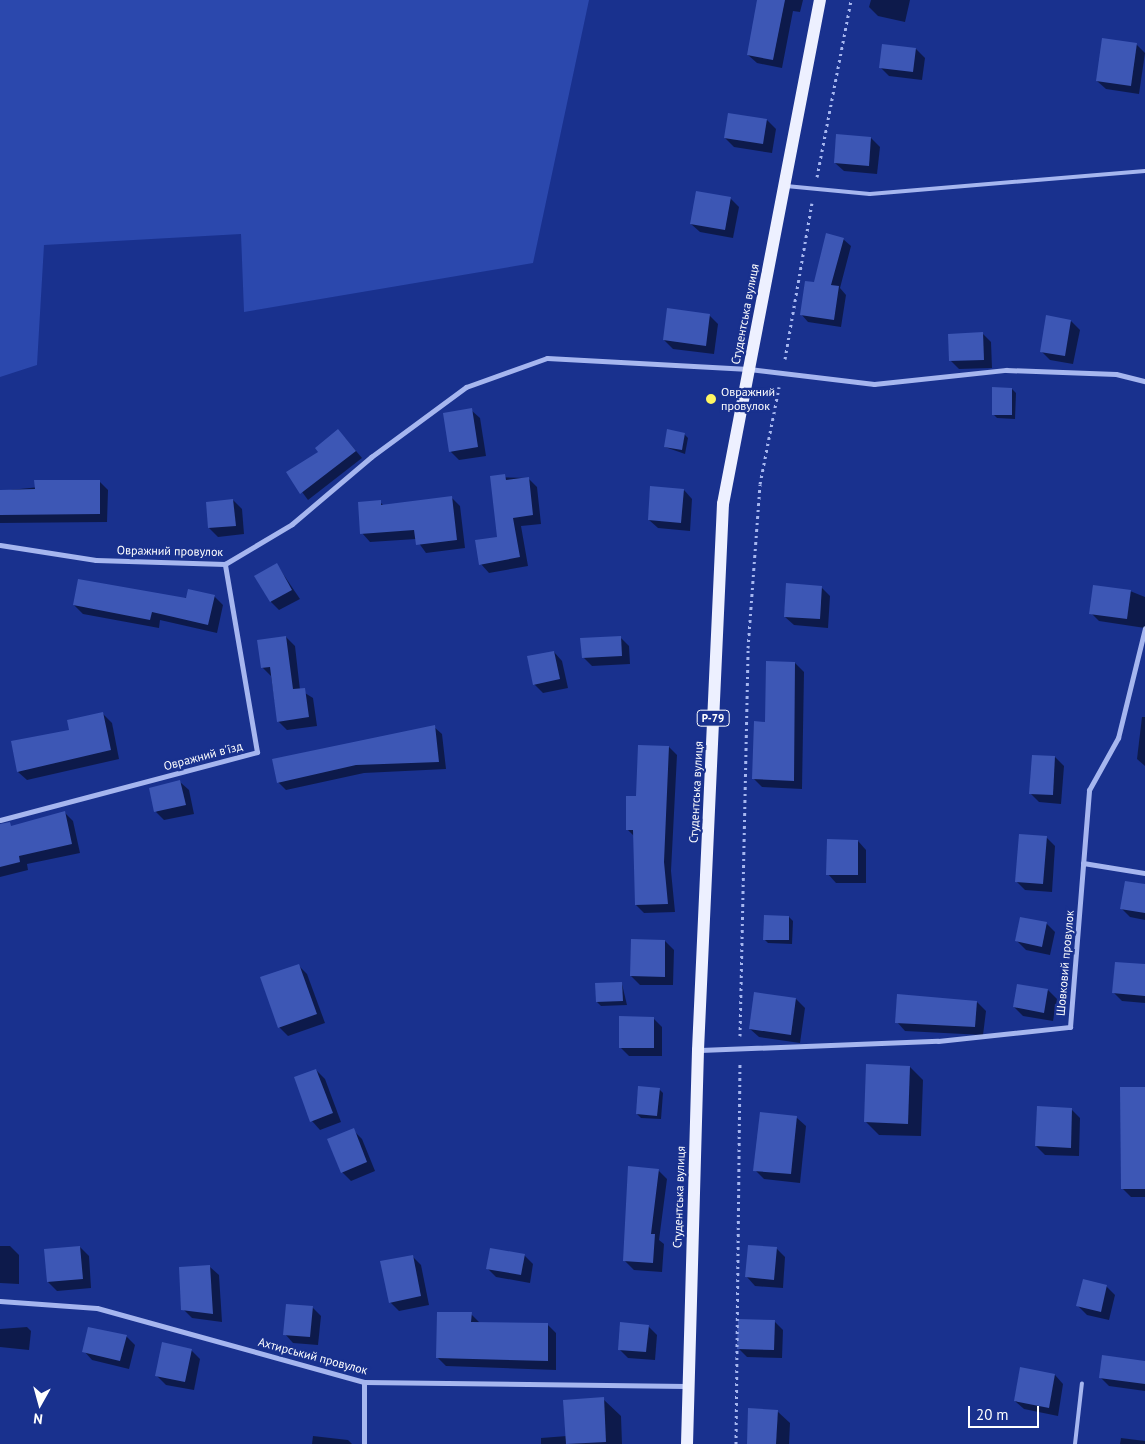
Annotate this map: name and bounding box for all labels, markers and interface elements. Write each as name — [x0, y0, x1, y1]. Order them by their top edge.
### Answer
street label: Студентська вулиця — [728, 263, 762, 365]
place label: Овражний провулок — [721, 385, 775, 413]
marker: Овражний провулок — [705, 393, 717, 405]
street label: Овражний провулок — [117, 543, 223, 559]
road number: Р-79 — [696, 710, 730, 726]
street label: Овражний в'їзд — [162, 739, 244, 773]
street label: Студентська вулиця — [686, 741, 706, 843]
street label: Шовковий провулок — [1053, 909, 1077, 1017]
street label: Студентська вулиця — [670, 1146, 688, 1248]
street label: Ахтирський провулок — [257, 1334, 369, 1378]
north arrow — [15, 1379, 65, 1429]
scale bar — [970, 1396, 1041, 1428]
text: 20 m — [976, 1405, 1009, 1424]
text: N — [33, 1409, 44, 1428]

